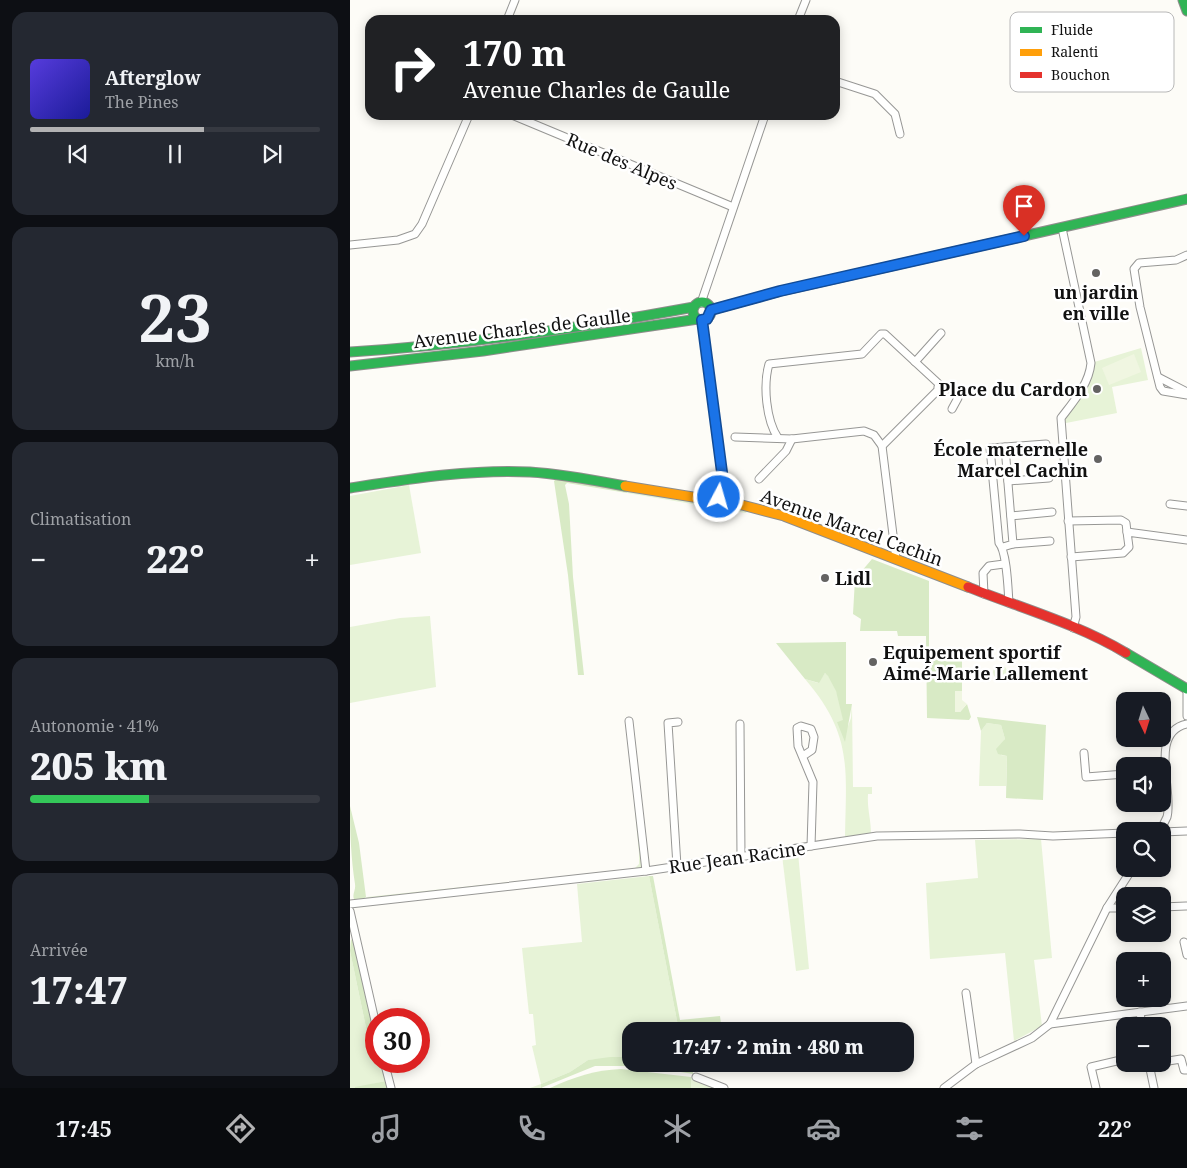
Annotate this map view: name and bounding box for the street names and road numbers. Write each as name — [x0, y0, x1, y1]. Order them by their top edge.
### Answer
street label: Rue des Alpes — [563, 127, 681, 195]
street label: Avenue Charles de Gaulle — [412, 303, 632, 353]
street label: Avenue Marcel Cachin — [758, 483, 947, 571]
street label: Rue Jean Racine — [667, 836, 807, 878]

